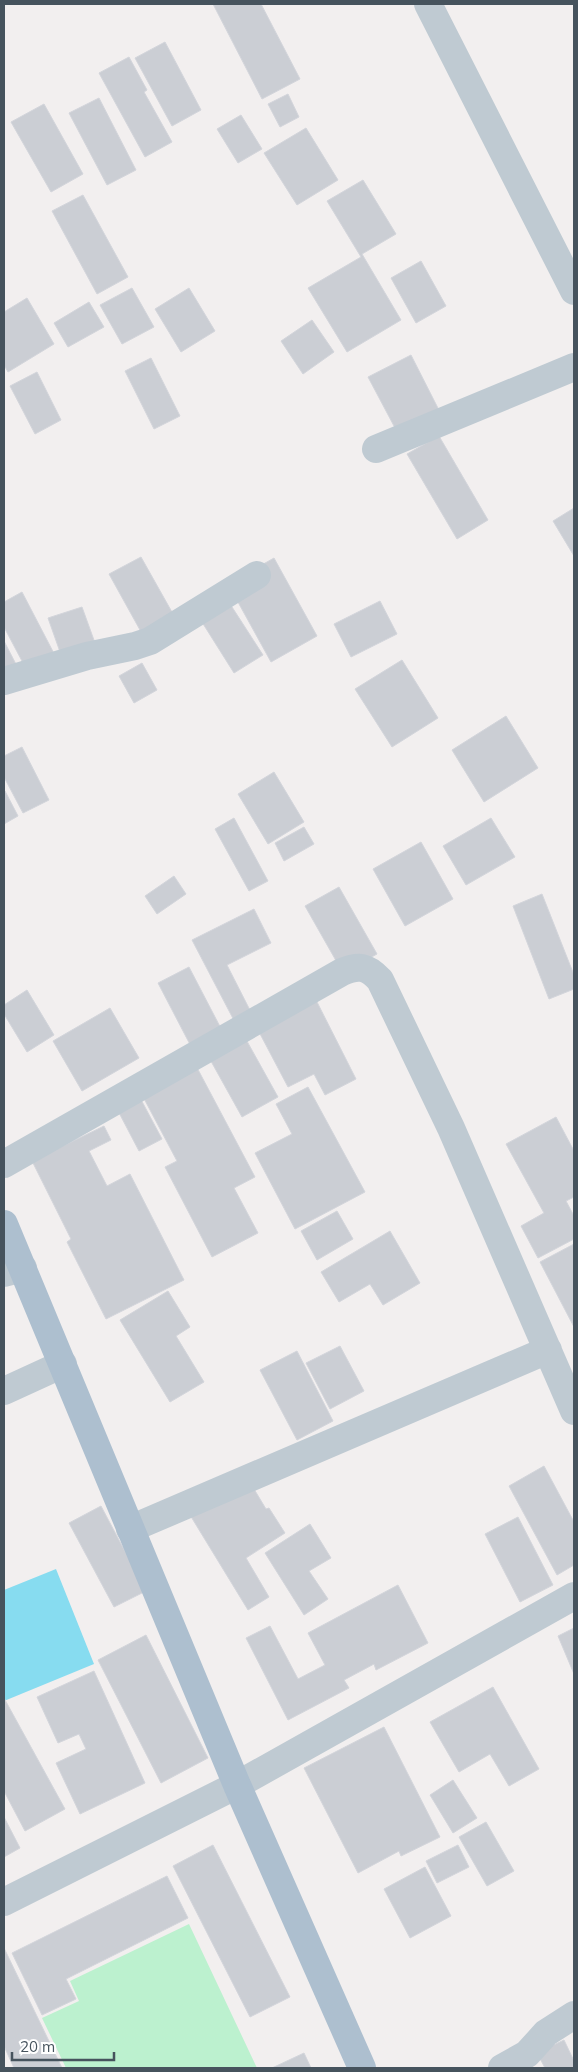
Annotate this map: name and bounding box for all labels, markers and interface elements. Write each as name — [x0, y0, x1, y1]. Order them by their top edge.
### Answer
scale bar — [12, 2030, 115, 2062]
text: 20 m — [20, 2037, 55, 2056]

